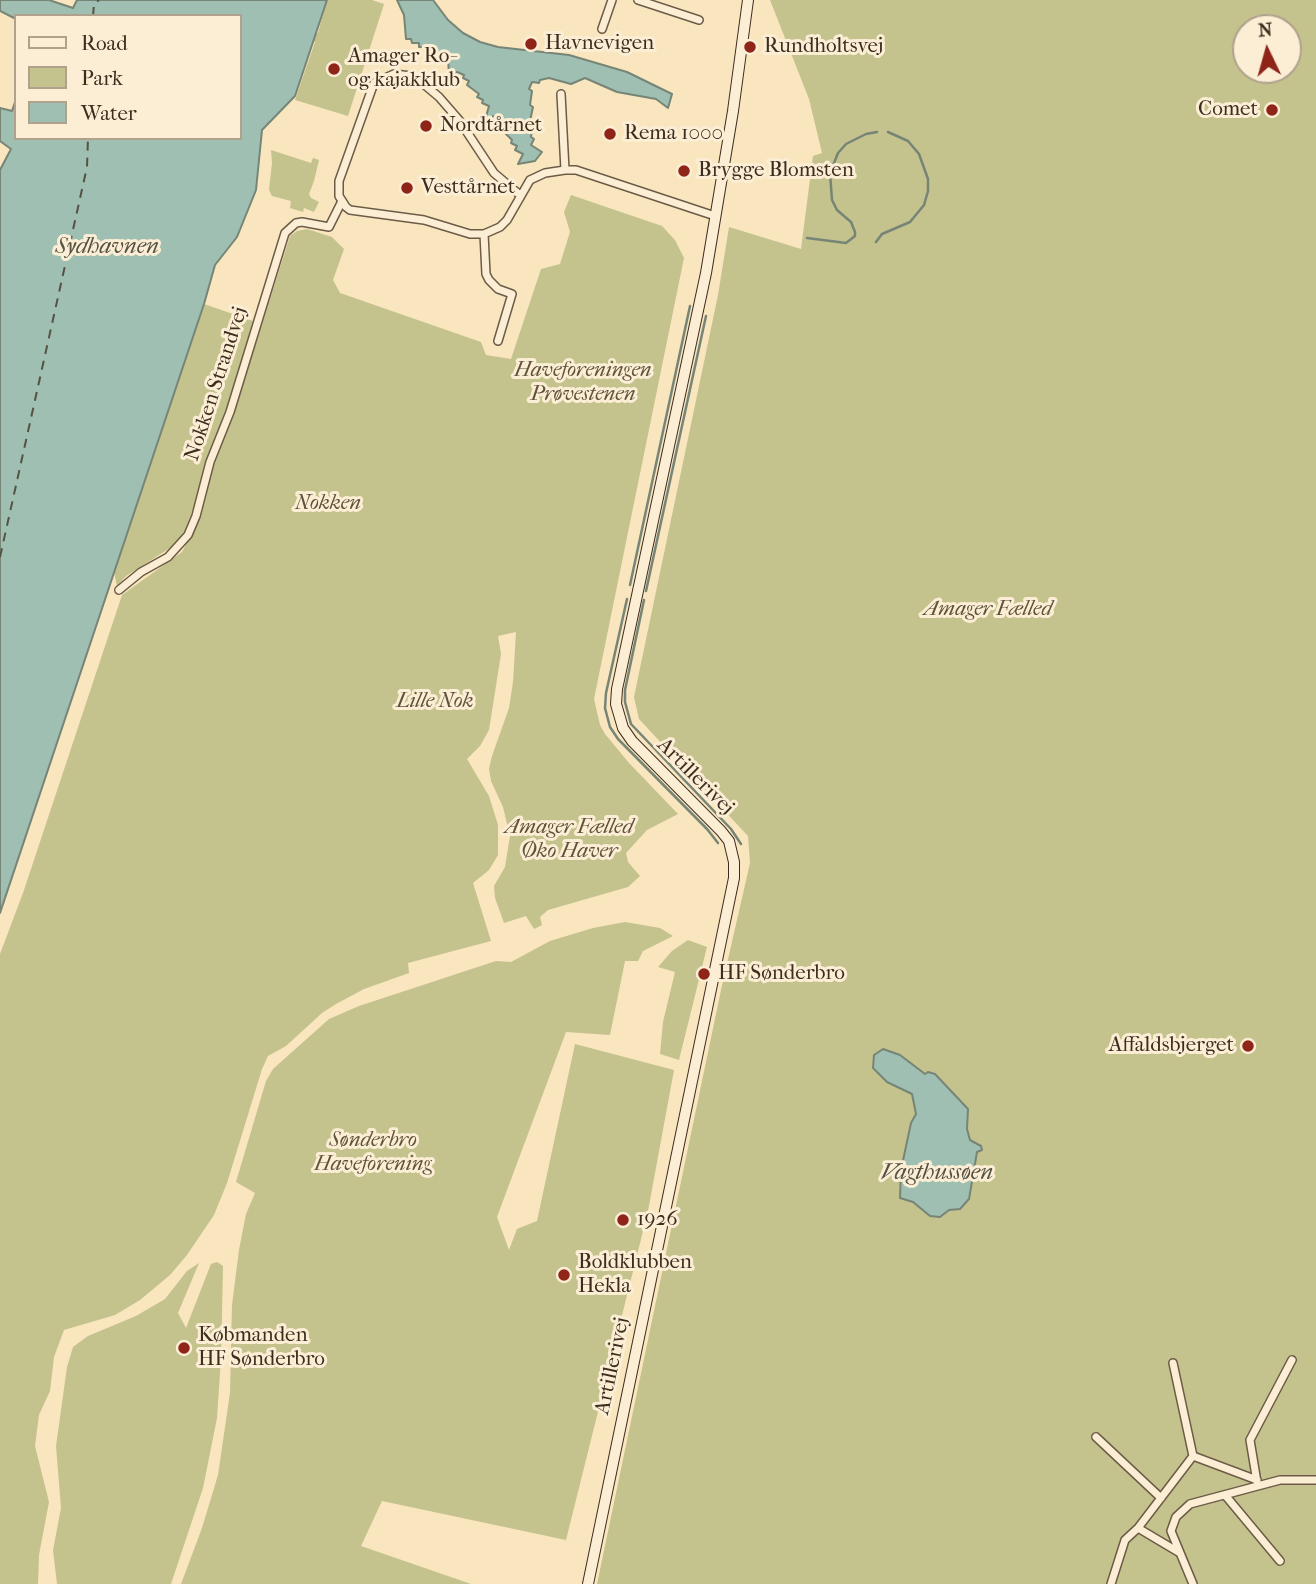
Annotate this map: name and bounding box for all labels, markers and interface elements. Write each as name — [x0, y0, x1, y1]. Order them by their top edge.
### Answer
legend — [14, 14, 242, 140]
north arrow — [1232, 14, 1302, 84]
text: N — [1257, 18, 1273, 42]
text: Road — [81, 31, 128, 55]
place label: Havnevigen — [545, 31, 654, 57]
place label: Rundholtsvej — [764, 34, 883, 60]
marker: Havnevigen — [523, 36, 539, 52]
marker: Rundholtsvej — [742, 39, 758, 55]
place label: Amager Ro- og kajakklub — [348, 44, 460, 94]
marker: Amager Ro- og kajakklub — [326, 61, 342, 77]
text: Park — [81, 66, 123, 90]
place label: Comet — [1198, 97, 1258, 123]
text: Water — [81, 101, 137, 125]
marker: Comet — [1264, 102, 1280, 118]
place label: Nordtårnet — [440, 113, 542, 139]
marker: Nordtårnet — [418, 118, 434, 134]
place label: Rema 1000 — [624, 121, 723, 147]
marker: Rema 1000 — [602, 126, 618, 142]
place label: Brygge Blomsten — [698, 158, 854, 184]
marker: Brygge Blomsten — [676, 163, 692, 179]
place label: Vesttårnet — [421, 175, 515, 201]
marker: Vesttårnet — [399, 180, 415, 196]
water label: Sydhavnen — [55, 233, 159, 261]
street label: Nokken Strandvej — [180, 304, 254, 464]
park label: Haveforeningen Prøvestenen — [514, 358, 652, 408]
park label: Nokken — [295, 491, 361, 517]
park label: Amager Fælled — [924, 597, 1052, 623]
park label: Lille Nok — [396, 689, 474, 715]
street label: Artillerivej — [651, 733, 739, 821]
park label: Amager Fælled Øko Haver — [505, 815, 633, 865]
place label: HF Sønderbro — [718, 961, 845, 987]
marker: HF Sønderbro — [696, 966, 712, 982]
place label: Affaldsbjerget — [1109, 1033, 1234, 1059]
marker: Affaldsbjerget — [1240, 1038, 1256, 1054]
park label: Sønderbro Haveforening — [314, 1128, 432, 1178]
water label: Vagthussøen — [881, 1159, 993, 1187]
place label: 1926 — [637, 1207, 678, 1233]
marker: 1926 — [615, 1212, 631, 1228]
place label: Boldklubben Hekla — [578, 1250, 692, 1300]
marker: Boldklubben Hekla — [556, 1267, 572, 1283]
street label: Artillerivej — [590, 1315, 636, 1417]
place label: Købmanden HF Sønderbro — [198, 1323, 325, 1373]
marker: Købmanden HF Sønderbro — [176, 1340, 192, 1356]

